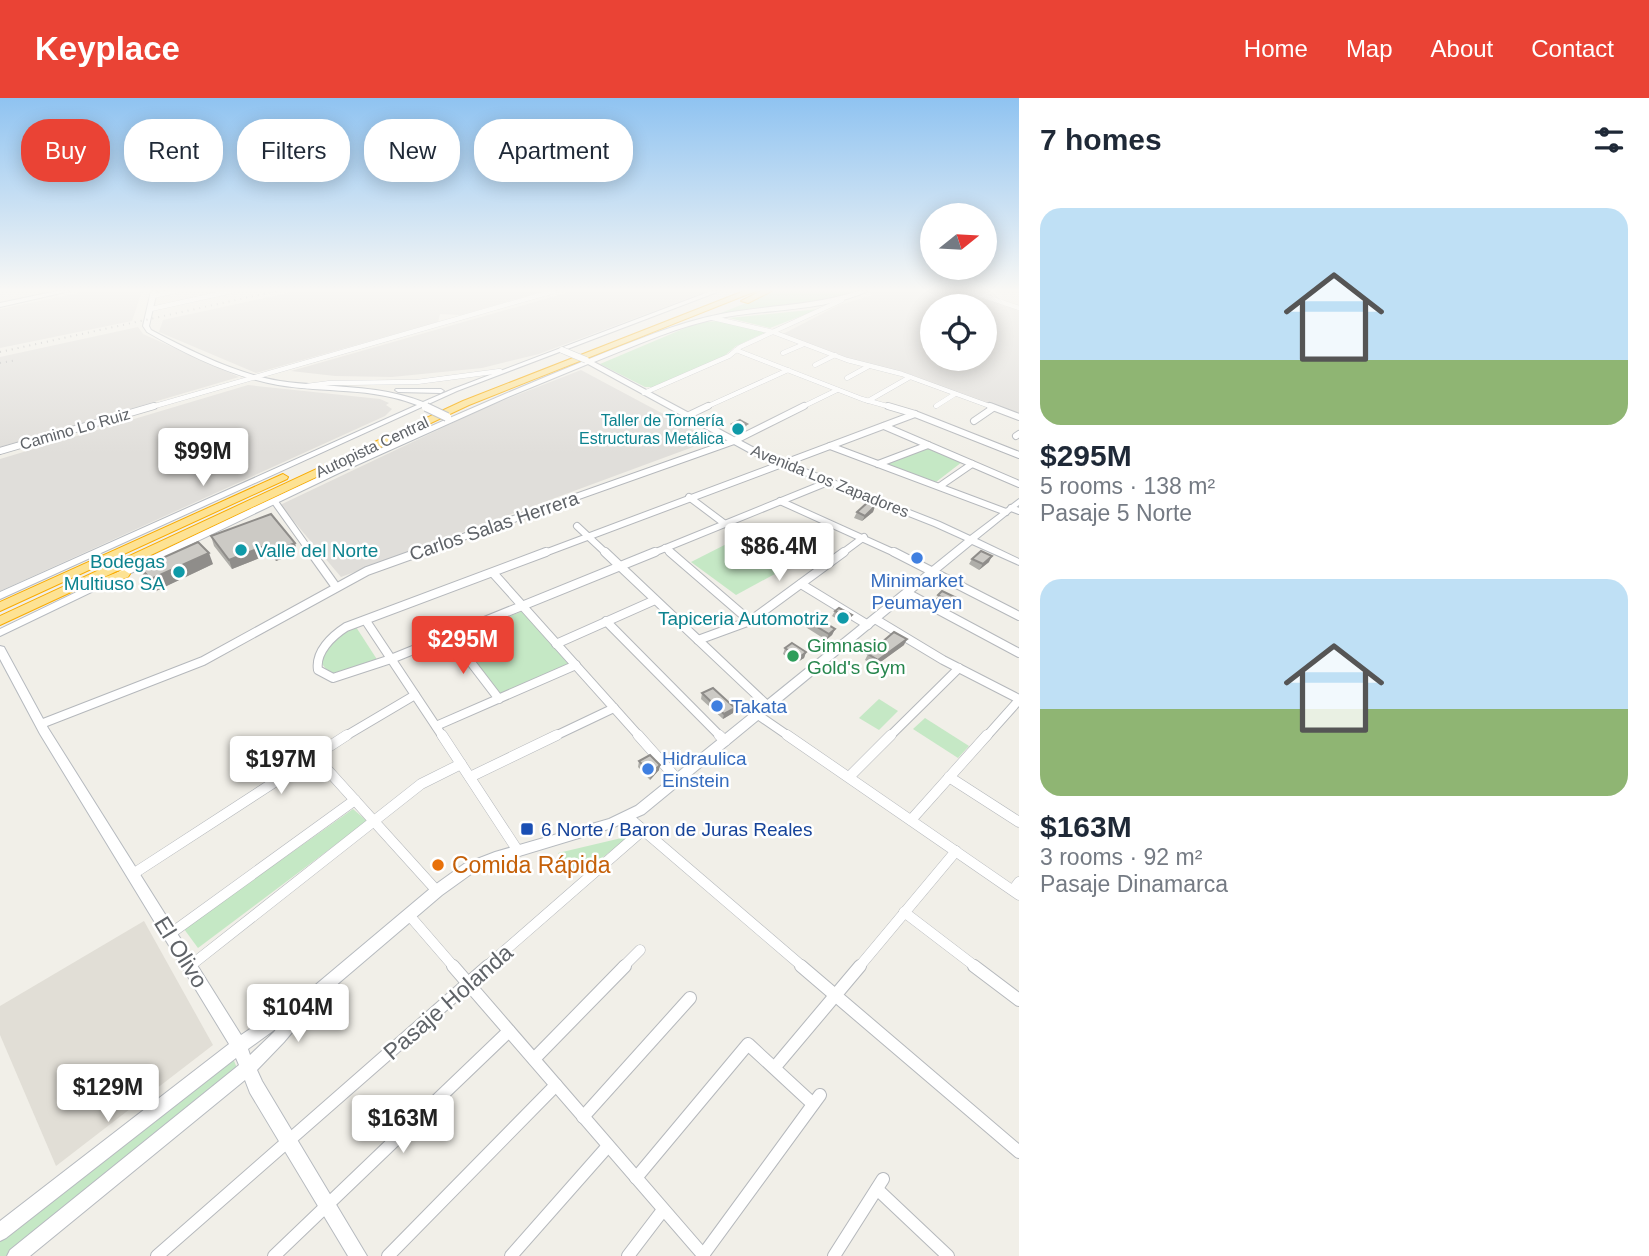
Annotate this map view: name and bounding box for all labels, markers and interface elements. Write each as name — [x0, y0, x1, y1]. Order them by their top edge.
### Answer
text: Keyplace — [35, 30, 180, 67]
text: Home — [1244, 35, 1308, 62]
text: Map — [1346, 35, 1393, 62]
text: About — [1431, 35, 1493, 62]
text: Contact — [1531, 35, 1614, 62]
chip: Buy — [21, 119, 110, 182]
chip: Rent — [124, 119, 223, 182]
chip: Filters — [237, 119, 350, 182]
chip: New — [364, 119, 460, 182]
chip: Apartment — [474, 119, 633, 182]
icon: filters — [1590, 121, 1628, 159]
text: 7 homes — [1040, 123, 1162, 156]
north arrow — [920, 203, 998, 280]
map controls — [920, 203, 997, 371]
icon: home — [1271, 254, 1397, 380]
button: locate — [920, 294, 997, 371]
street label: Camino Lo Ruiz — [18, 405, 132, 453]
place label: Taller de Tornería Estructuras Metálica — [579, 412, 724, 447]
street label: Autopista Central — [313, 413, 431, 481]
marker: Taller de Tornería Estructuras Metálica — [730, 421, 746, 437]
pin: $99M — [162, 428, 244, 488]
text: $99M — [174, 438, 232, 464]
text: $295M — [1040, 439, 1132, 472]
street label: Avenida Los Zapadores — [749, 442, 911, 520]
text: 5 rooms · 138 m² — [1040, 473, 1215, 499]
street label: Carlos Salas Herrera — [407, 487, 582, 565]
text: Pasaje 5 Norte — [1040, 500, 1192, 526]
pin: $86.4M — [722, 524, 836, 583]
text: $86.4M — [741, 533, 817, 559]
place label: Valle del Norte — [255, 540, 378, 561]
marker: Valle del Norte — [233, 542, 249, 558]
marker: Minimarket Peumayen — [909, 550, 925, 566]
place label: Bodegas Multiuso SA — [64, 551, 165, 594]
marker: Bodegas Multiuso SA — [171, 564, 187, 580]
place label: Minimarket Peumayen — [871, 570, 964, 613]
place label: Tapiceria Automotriz — [658, 608, 829, 629]
marker: Tapiceria Automotriz — [835, 610, 851, 626]
pin: $295M — [414, 616, 512, 676]
icon: home — [1271, 625, 1397, 751]
text: $295M — [428, 626, 498, 652]
place label: Gimnasio Gold's Gym — [807, 635, 906, 678]
marker: Gimnasio Gold's Gym — [785, 648, 801, 664]
place label: Takata — [731, 696, 787, 717]
marker: Takata — [709, 698, 725, 714]
pin: $197M — [232, 736, 330, 796]
text: $197M — [246, 746, 316, 772]
place label: Hidraulica Einstein — [662, 748, 747, 791]
marker: Hidraulica Einstein — [640, 761, 656, 777]
text: $163M — [1040, 810, 1132, 843]
place label: 6 Norte / Baron de Juras Reales — [541, 819, 812, 840]
marker: 6 Norte / Baron de Juras Reales — [519, 821, 535, 837]
text: 3 rooms · 92 m² — [1040, 844, 1202, 870]
place label: Comida Rápida — [452, 852, 611, 878]
marker: Comida Rápida — [430, 857, 446, 873]
text: Pasaje Dinamarca — [1040, 871, 1228, 897]
street label: El Olivo — [149, 912, 213, 992]
street label: Pasaje Holanda — [378, 939, 518, 1065]
pin: $104M — [249, 984, 347, 1044]
text: $104M — [263, 994, 333, 1020]
pin: $129M — [59, 1065, 157, 1124]
text: $129M — [73, 1074, 143, 1100]
pin: $163M — [354, 1096, 452, 1155]
text: $163M — [368, 1105, 438, 1131]

